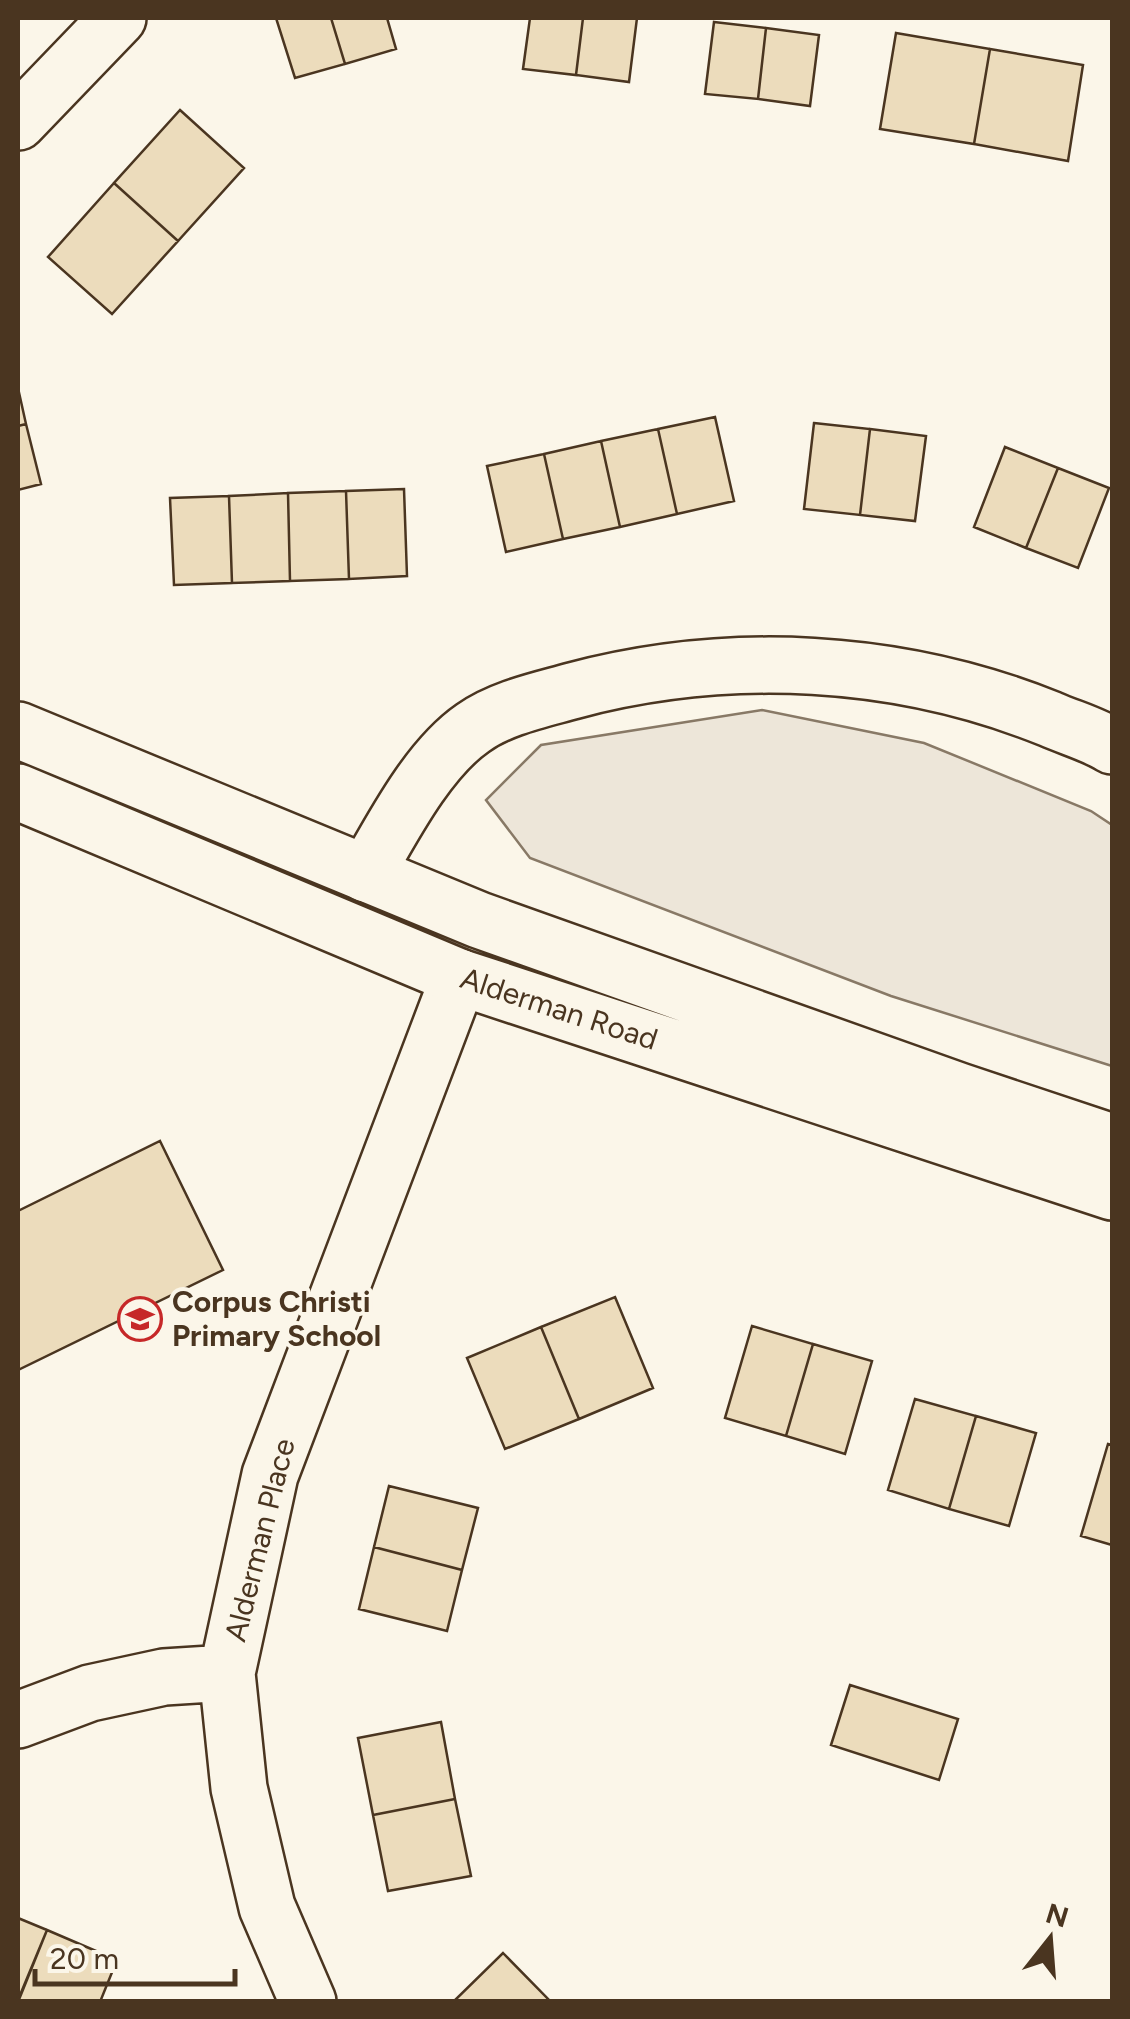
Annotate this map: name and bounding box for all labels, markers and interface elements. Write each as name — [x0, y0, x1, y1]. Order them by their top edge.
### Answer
street label: Alderman Road — [456, 959, 662, 1058]
place label: Corpus Christi Primary School — [172, 1283, 381, 1354]
school or university icon: Corpus Christi Primary School — [117, 1296, 163, 1342]
street label: Alderman Place — [216, 1435, 303, 1645]
north arrow — [1000, 1889, 1100, 1989]
text: N — [1042, 1896, 1073, 1935]
scale bar — [35, 1924, 235, 1986]
text: 20 m — [50, 1940, 119, 1977]

